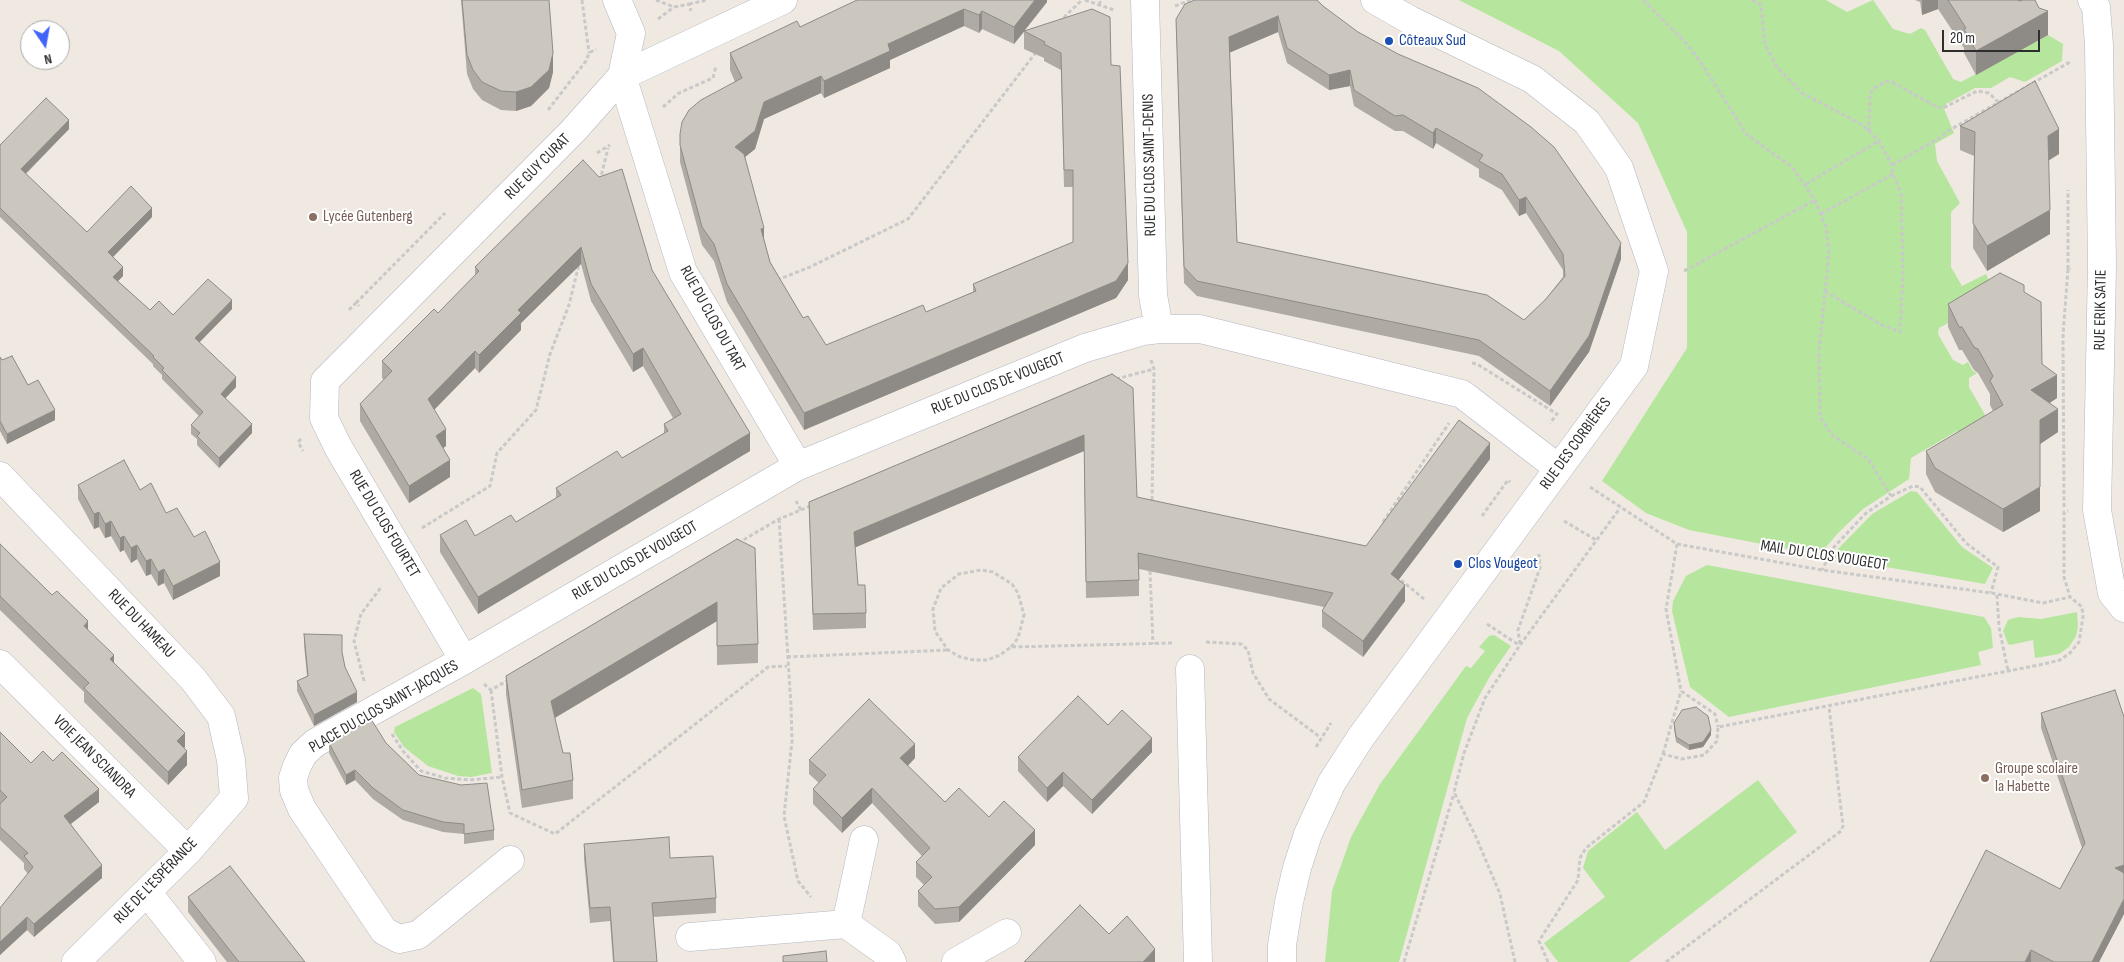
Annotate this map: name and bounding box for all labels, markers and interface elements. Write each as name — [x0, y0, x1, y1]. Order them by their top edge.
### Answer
north arrow — [20, 20, 70, 70]
scale bar — [1944, 20, 2042, 52]
text: 20 m — [1950, 29, 1975, 48]
place label: Côteaux Sud — [1399, 31, 1466, 51]
marker: Côteaux Sud — [1383, 35, 1395, 47]
text: N — [43, 50, 53, 68]
street label: RUE DU CLOS SAINT-DENIS — [1139, 93, 1161, 237]
street label: RUE GUY CURAT — [501, 130, 575, 204]
place label: Lycée Gutenberg — [323, 207, 413, 227]
marker: Lycée Gutenberg — [307, 211, 319, 223]
street label: RUE DU CLOS DU TART — [675, 263, 749, 375]
street label: RUE ERIK SATIE — [2091, 269, 2111, 351]
street label: RUE DU CLOS DE VOUGEOT — [929, 349, 1067, 419]
street label: RUE DES CORBIÈRES — [1536, 394, 1616, 494]
street label: RUE DU CLOS FOURTET — [344, 467, 424, 581]
street label: RUE DU CLOS DE VOUGEOT — [569, 517, 701, 605]
street label: MAIL DU CLOS VOUGEOT — [1759, 536, 1889, 576]
place label: Clos Vougeot — [1468, 554, 1538, 574]
marker: Clos Vougeot — [1452, 558, 1464, 570]
street label: RUE DU HAMEAU — [103, 586, 179, 662]
street label: PLACE DU CLOS SAINT-JACQUES — [306, 656, 462, 758]
street label: VOIE JEAN SCIANDRA — [49, 712, 139, 802]
place label: Groupe scolaire la Habette — [1995, 759, 2078, 797]
marker: Groupe scolaire la Habette — [1979, 772, 1991, 784]
street label: RUE DE L'ESPÉRANCE — [110, 834, 202, 928]

